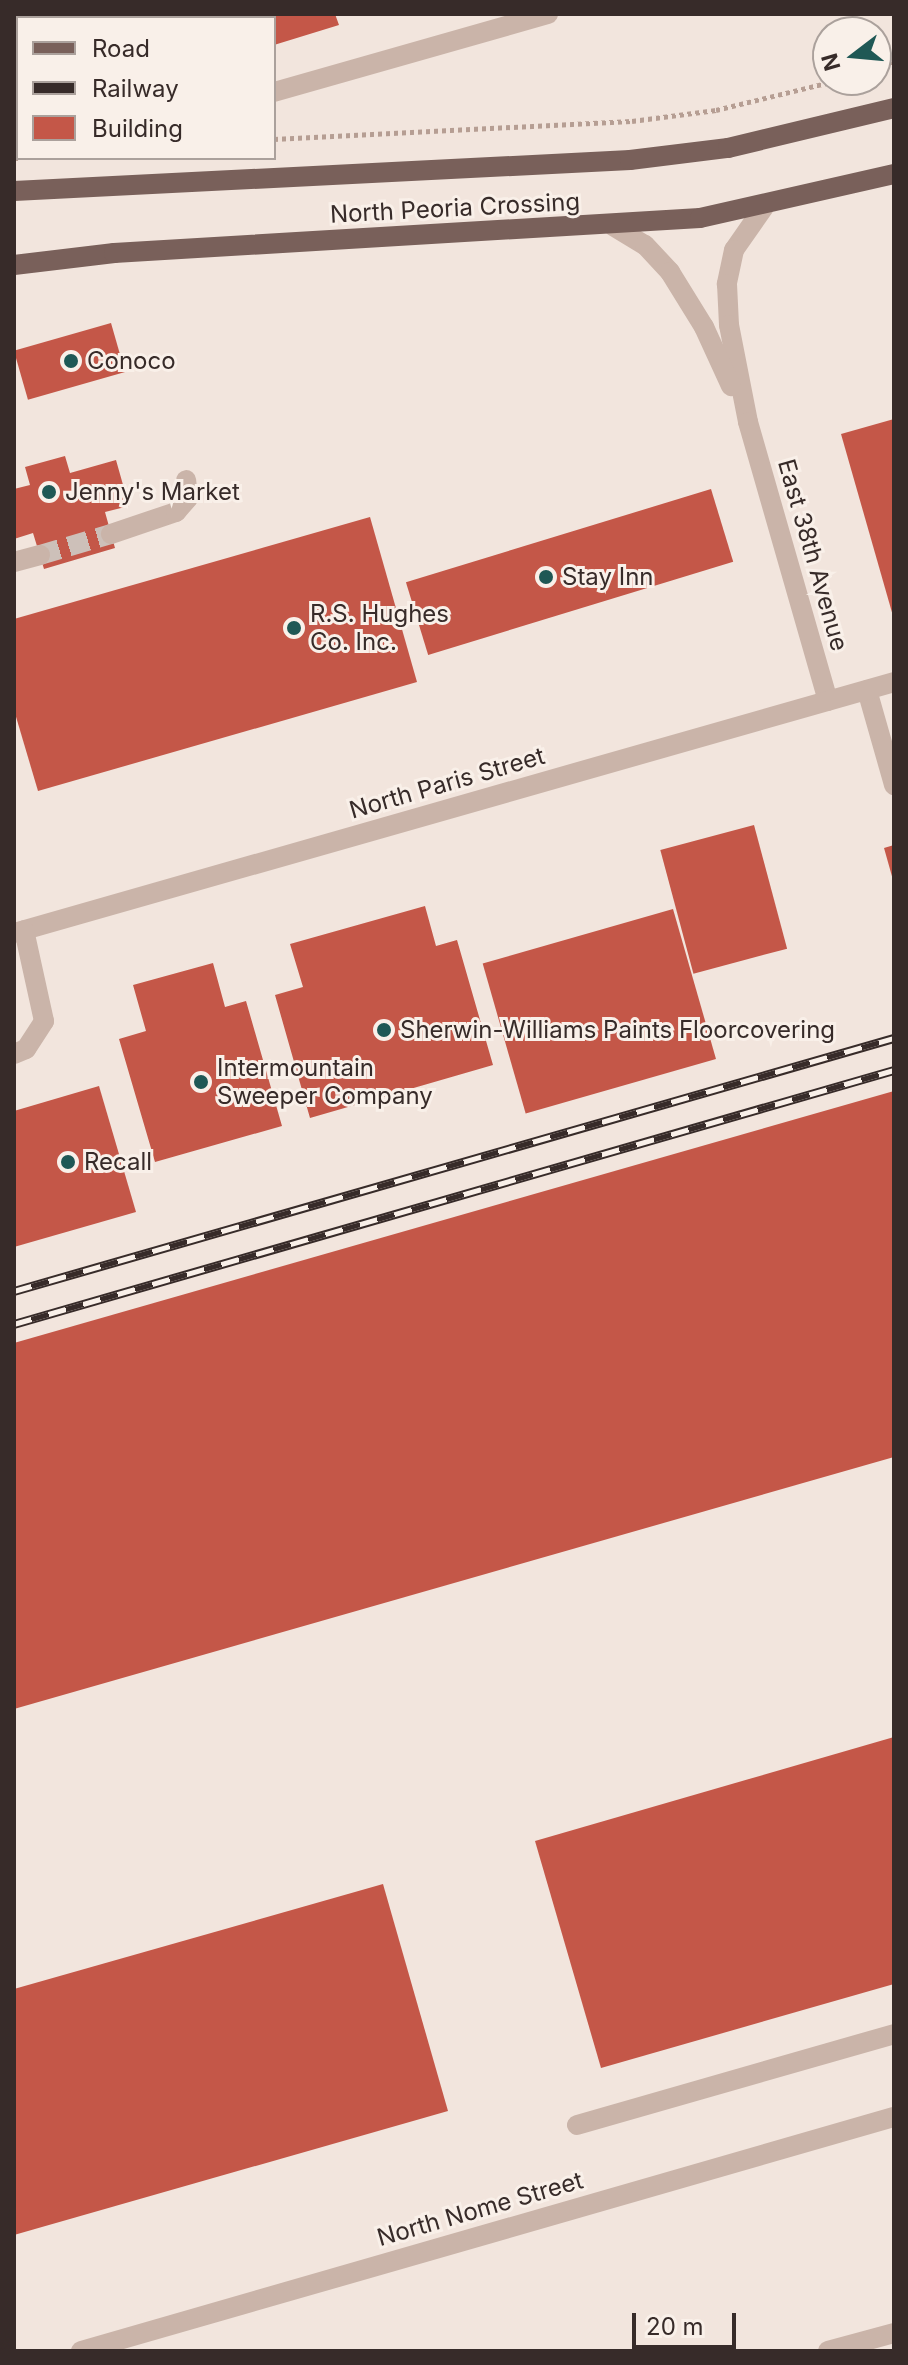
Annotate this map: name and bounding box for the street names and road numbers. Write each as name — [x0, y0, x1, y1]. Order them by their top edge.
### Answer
street label: North Peoria Crossing — [329, 187, 581, 229]
street label: East 38th Avenue — [772, 456, 854, 654]
street label: North Paris Street — [346, 741, 548, 825]
street label: North Nome Street — [374, 2166, 586, 2252]

